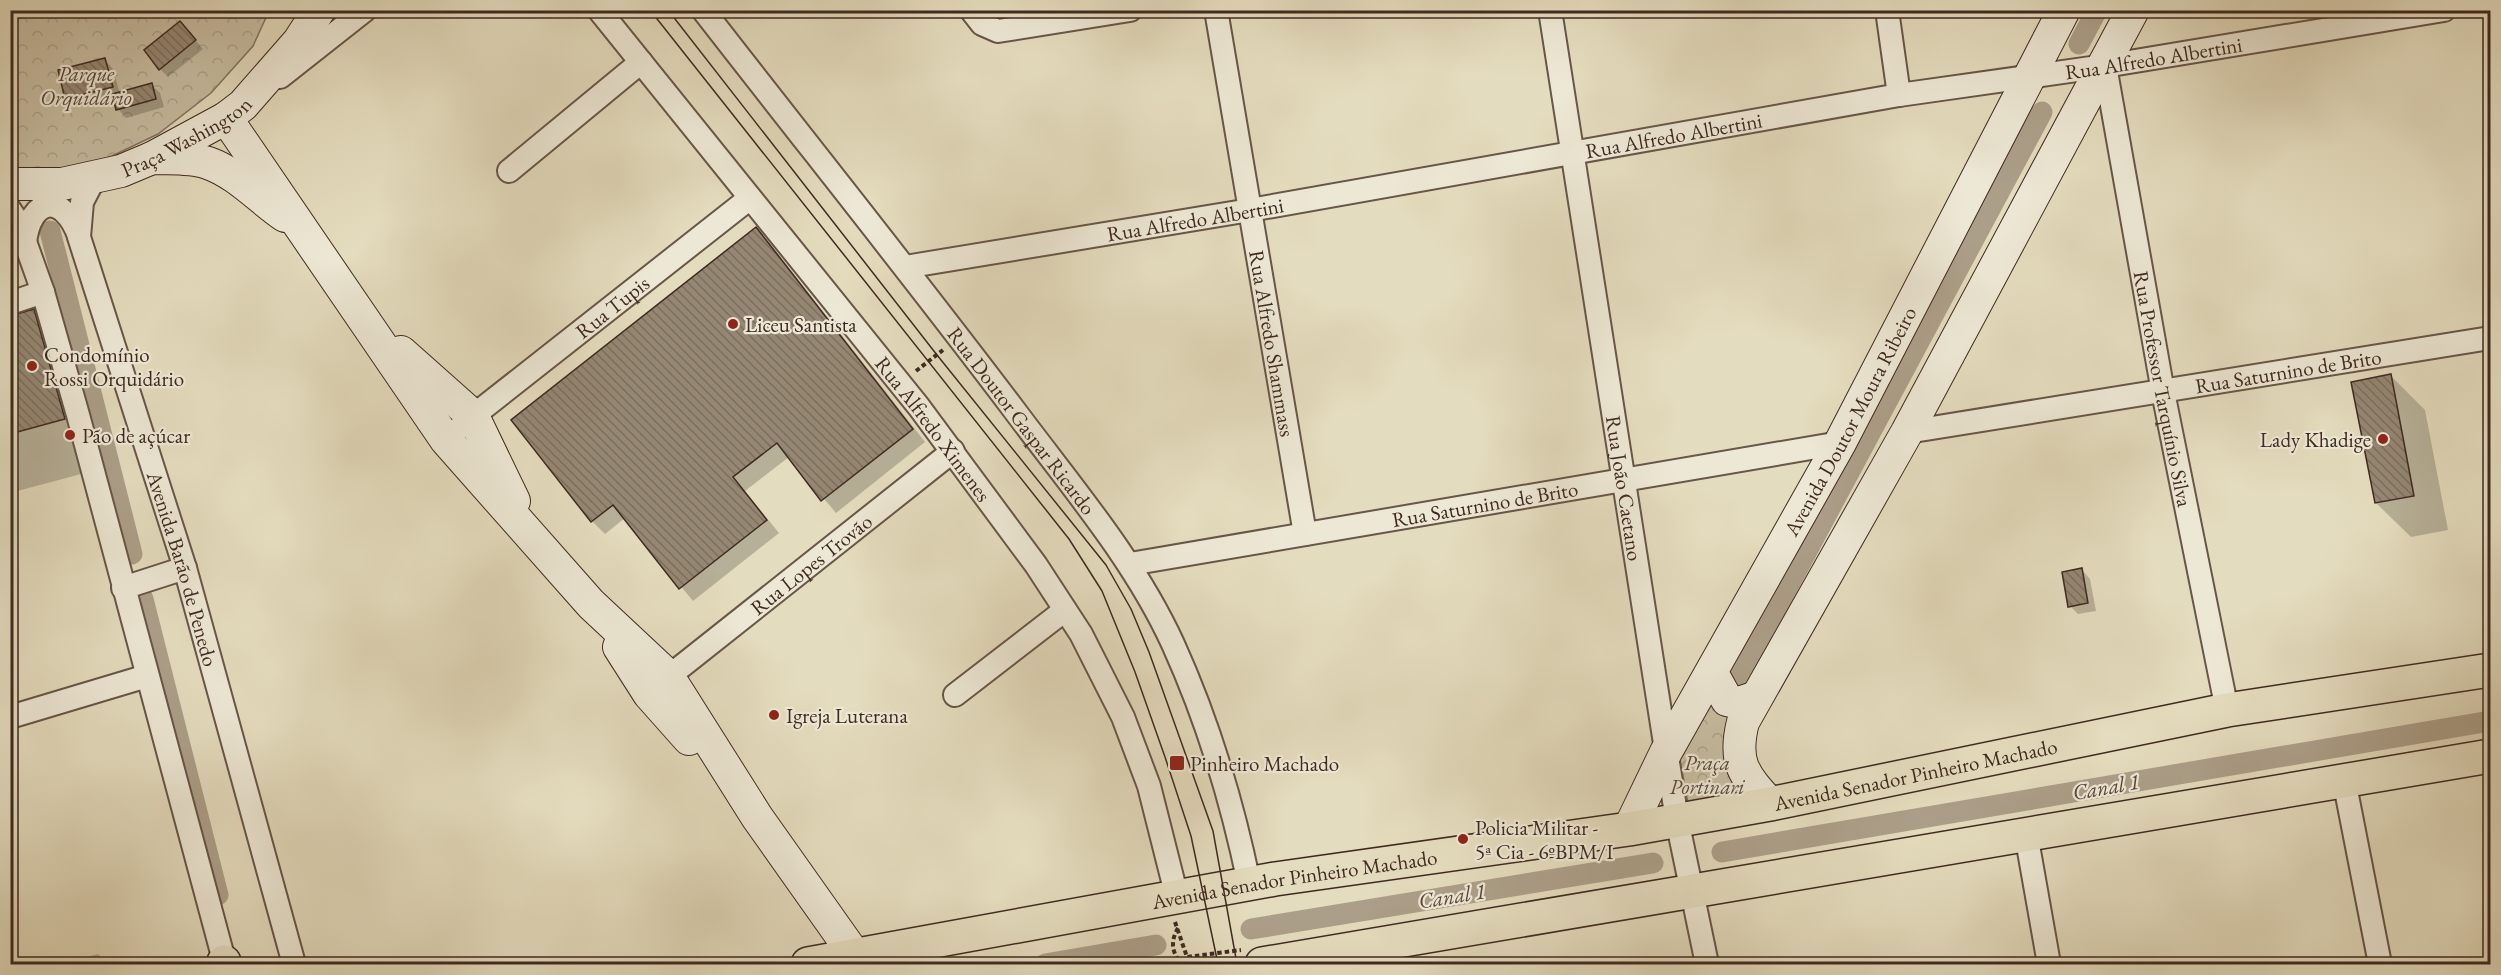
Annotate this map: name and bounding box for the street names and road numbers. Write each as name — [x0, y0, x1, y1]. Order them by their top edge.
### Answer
street label: Rua Alfredo Albertini — [2063, 30, 2244, 85]
street label: Praça Washington — [117, 91, 258, 183]
street label: Rua Alfredo Albertini — [1583, 106, 1764, 164]
street label: Rua Alfredo Albertini — [1105, 191, 1286, 247]
street label: Rua Alfredo Shammass — [1243, 248, 1302, 439]
street label: Rua Professor Tarquínio Silva — [2128, 268, 2199, 510]
street label: Rua Tupis — [570, 269, 655, 344]
street label: Avenida Doutor Moura Ribeiro — [1777, 302, 1922, 541]
street label: Rua Doutor Gaspar Ricardo — [942, 321, 1103, 520]
street label: Rua Saturnino de Brito — [2193, 342, 2383, 399]
street label: Rua Alfredo Ximenes — [870, 350, 998, 507]
street label: Rua João Caetano — [1600, 414, 1650, 563]
street label: Avenida Barão de Penedo — [141, 467, 225, 669]
street label: Rua Saturnino de Brito — [1390, 474, 1580, 533]
street label: Rua Lopes Trovão — [744, 507, 877, 620]
street label: Avenida Senador Pinheiro Machado — [1771, 732, 2060, 817]
street label: Avenida Senador Pinheiro Machado — [1149, 843, 1439, 915]

